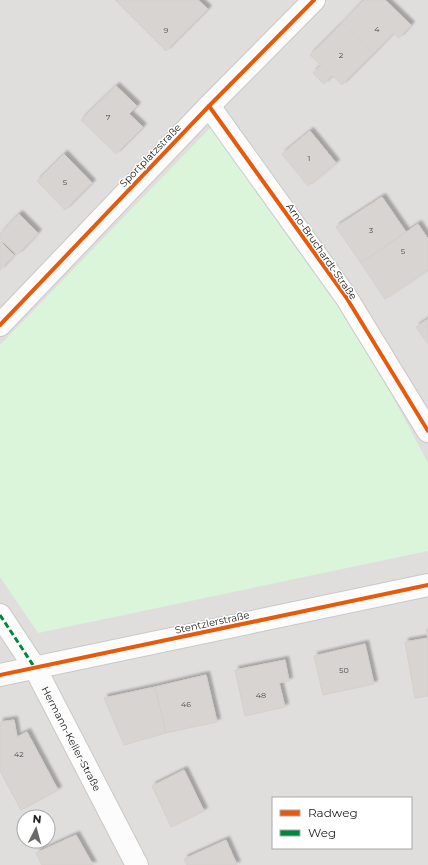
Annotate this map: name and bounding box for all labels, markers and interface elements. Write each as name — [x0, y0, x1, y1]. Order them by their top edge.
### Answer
house number: 4 — [374, 24, 380, 34]
house number: 9 — [164, 25, 169, 35]
house number: 2 — [339, 50, 344, 60]
house number: 7 — [106, 112, 111, 122]
street label: Sportplatzstraße — [117, 121, 184, 190]
house number: 1 — [308, 153, 310, 163]
house number: 5 — [63, 177, 68, 187]
street label: Arno-Bruchardt-Straße — [283, 200, 360, 302]
house number: 3 — [369, 225, 374, 235]
house number: 5 — [401, 246, 406, 256]
street label: Stentzlerstraße — [174, 608, 251, 637]
house number: 50 — [339, 665, 349, 675]
street label: Hermann-Keller-Straße — [39, 684, 104, 793]
house number: 48 — [256, 690, 266, 700]
house number: 46 — [181, 699, 191, 709]
house number: 42 — [14, 749, 24, 759]
legend — [272, 797, 412, 849]
text: Radweg — [308, 805, 358, 820]
north arrow — [16, 809, 56, 849]
text: N — [32, 812, 42, 826]
text: Weg — [308, 825, 336, 840]

